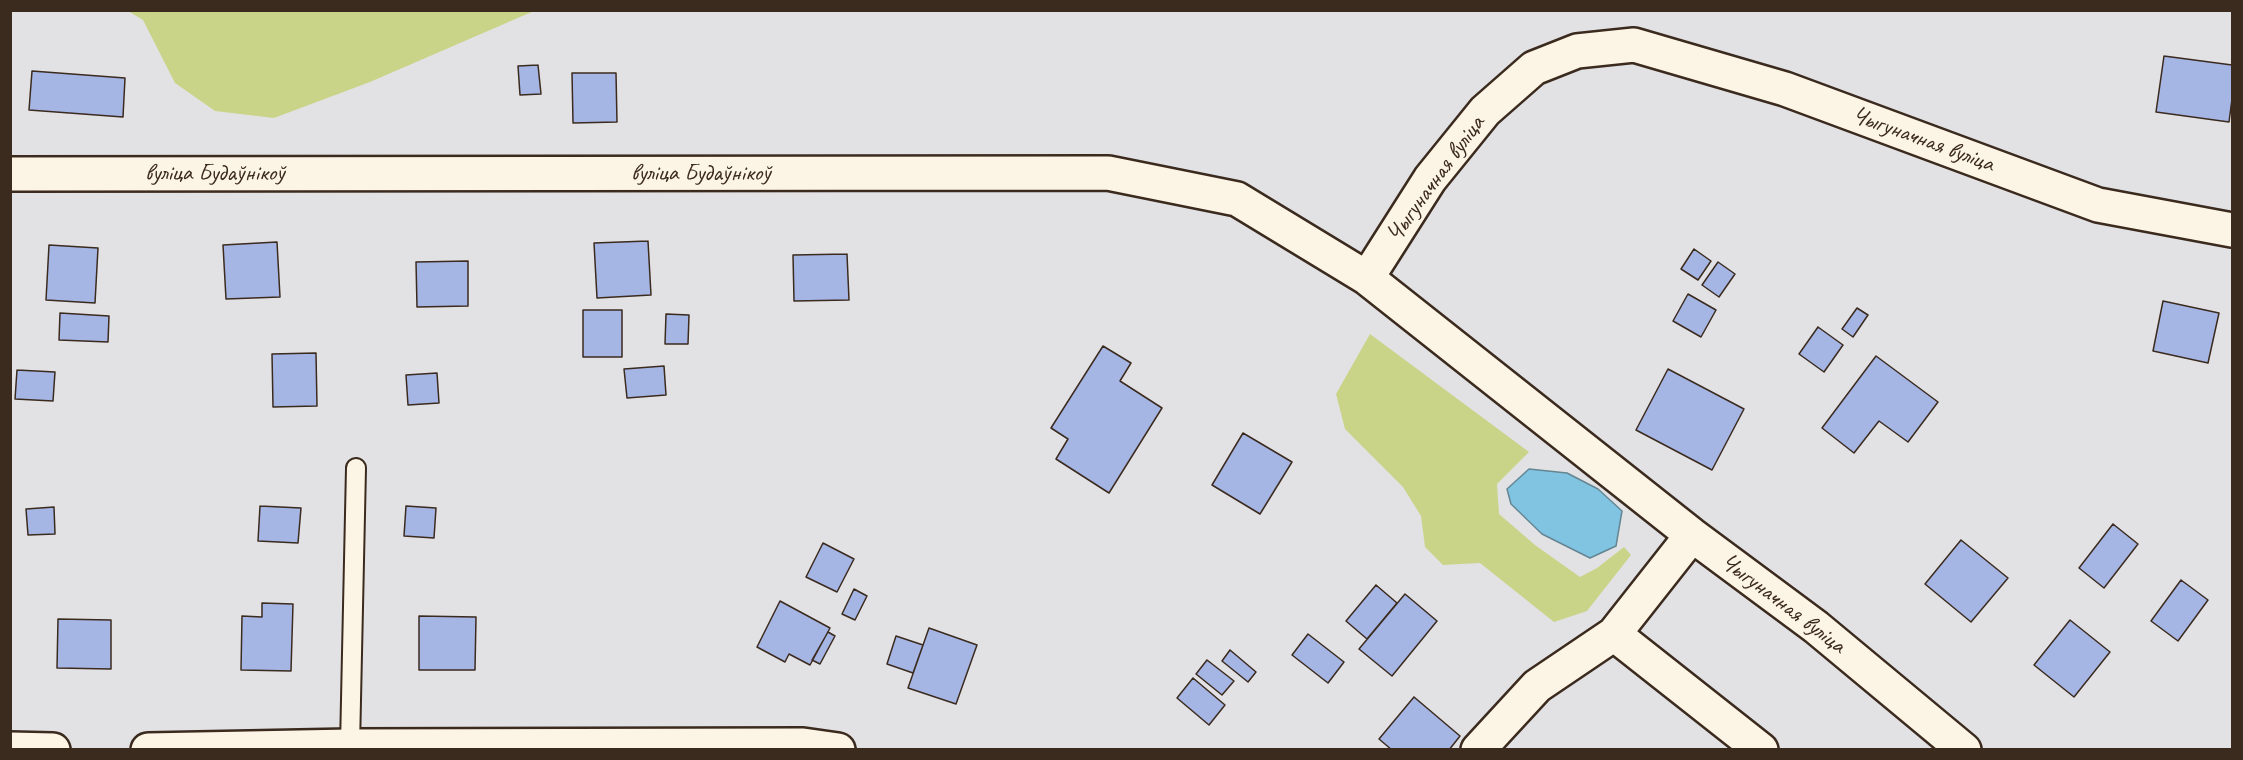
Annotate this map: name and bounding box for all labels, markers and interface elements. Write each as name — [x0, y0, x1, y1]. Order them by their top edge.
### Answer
street label: Чыгуначная вуліца — [1848, 101, 1998, 179]
street label: Чыгуначная вуліца — [1381, 110, 1491, 248]
street label: вуліца Будаўнікоў — [145, 160, 285, 188]
street label: вуліца Будаўнікоў — [631, 160, 771, 188]
street label: Чыгуначная вуліца — [1715, 548, 1851, 660]

